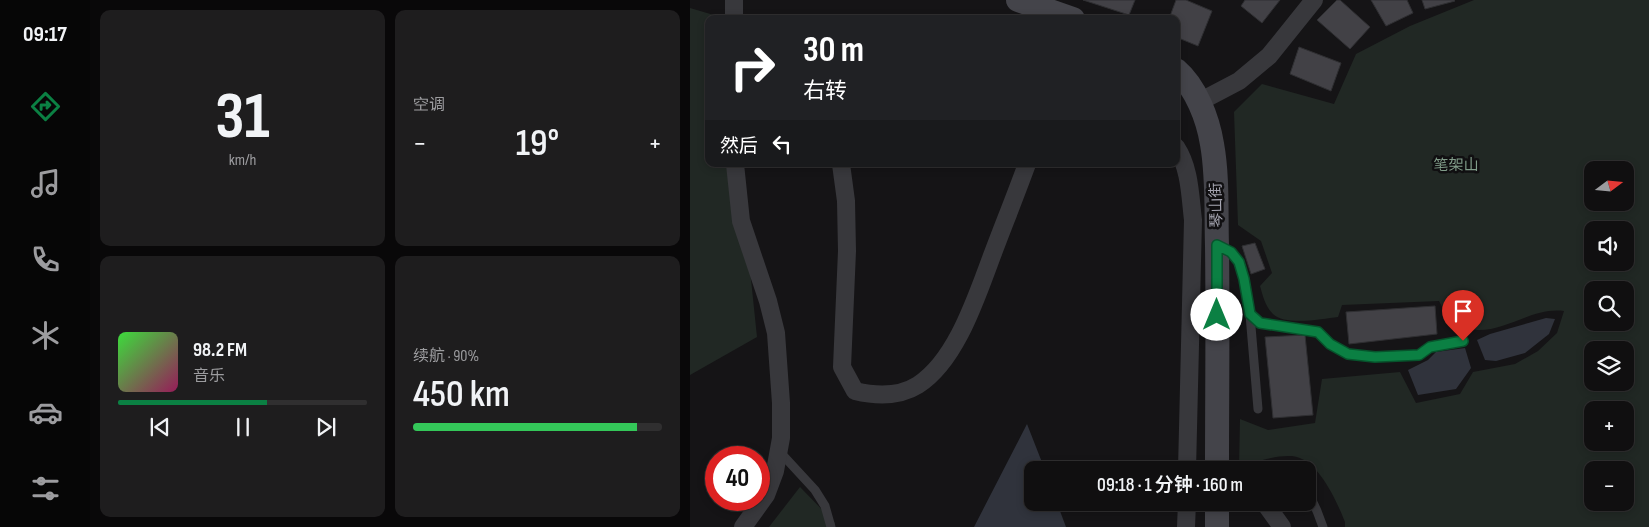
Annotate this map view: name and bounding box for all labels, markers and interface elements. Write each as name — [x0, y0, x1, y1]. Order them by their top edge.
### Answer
text: 09:17 — [23, 21, 67, 48]
text: 30 m — [803, 29, 864, 72]
icon: right — [720, 35, 785, 100]
text: 右转 — [803, 78, 847, 105]
text: 31 — [215, 79, 270, 157]
icon: directions — [28, 89, 63, 124]
text: 空调 — [413, 96, 445, 115]
text: 19° — [516, 121, 559, 166]
text: − — [413, 127, 427, 160]
text: + — [648, 127, 662, 160]
icon: left — [768, 130, 796, 158]
text: 然后 — [720, 135, 758, 158]
text: km/h — [229, 151, 256, 170]
park label: 笔架山 — [1433, 156, 1479, 175]
north arrow — [1584, 161, 1634, 211]
map controls — [1584, 161, 1634, 511]
icon: music — [28, 166, 63, 201]
street label: 琴山街 — [1207, 182, 1226, 228]
button: sound — [1584, 221, 1634, 271]
icon: phone — [28, 242, 63, 277]
button: search — [1584, 281, 1634, 331]
position arrow — [1190, 288, 1242, 340]
pin — [1442, 290, 1484, 341]
icon: arrive — [1449, 297, 1477, 325]
icon: climate — [28, 318, 63, 353]
text: 98.2 FM — [193, 339, 247, 362]
button: layers — [1584, 341, 1634, 391]
text: 续航 · 90% — [413, 347, 479, 366]
text: 音乐 — [193, 367, 225, 386]
text: 450 km — [413, 372, 510, 417]
icon: car — [28, 395, 63, 430]
button: + — [1584, 401, 1634, 451]
icon: previous — [146, 413, 174, 441]
icon: pause — [229, 413, 257, 441]
icon: next — [312, 413, 340, 441]
speed limit sign: 40 — [705, 446, 770, 511]
button: − — [1584, 461, 1634, 511]
icon: filters — [28, 471, 63, 506]
text: 09:18 · 1 分钟 · 160 m — [1097, 474, 1243, 497]

